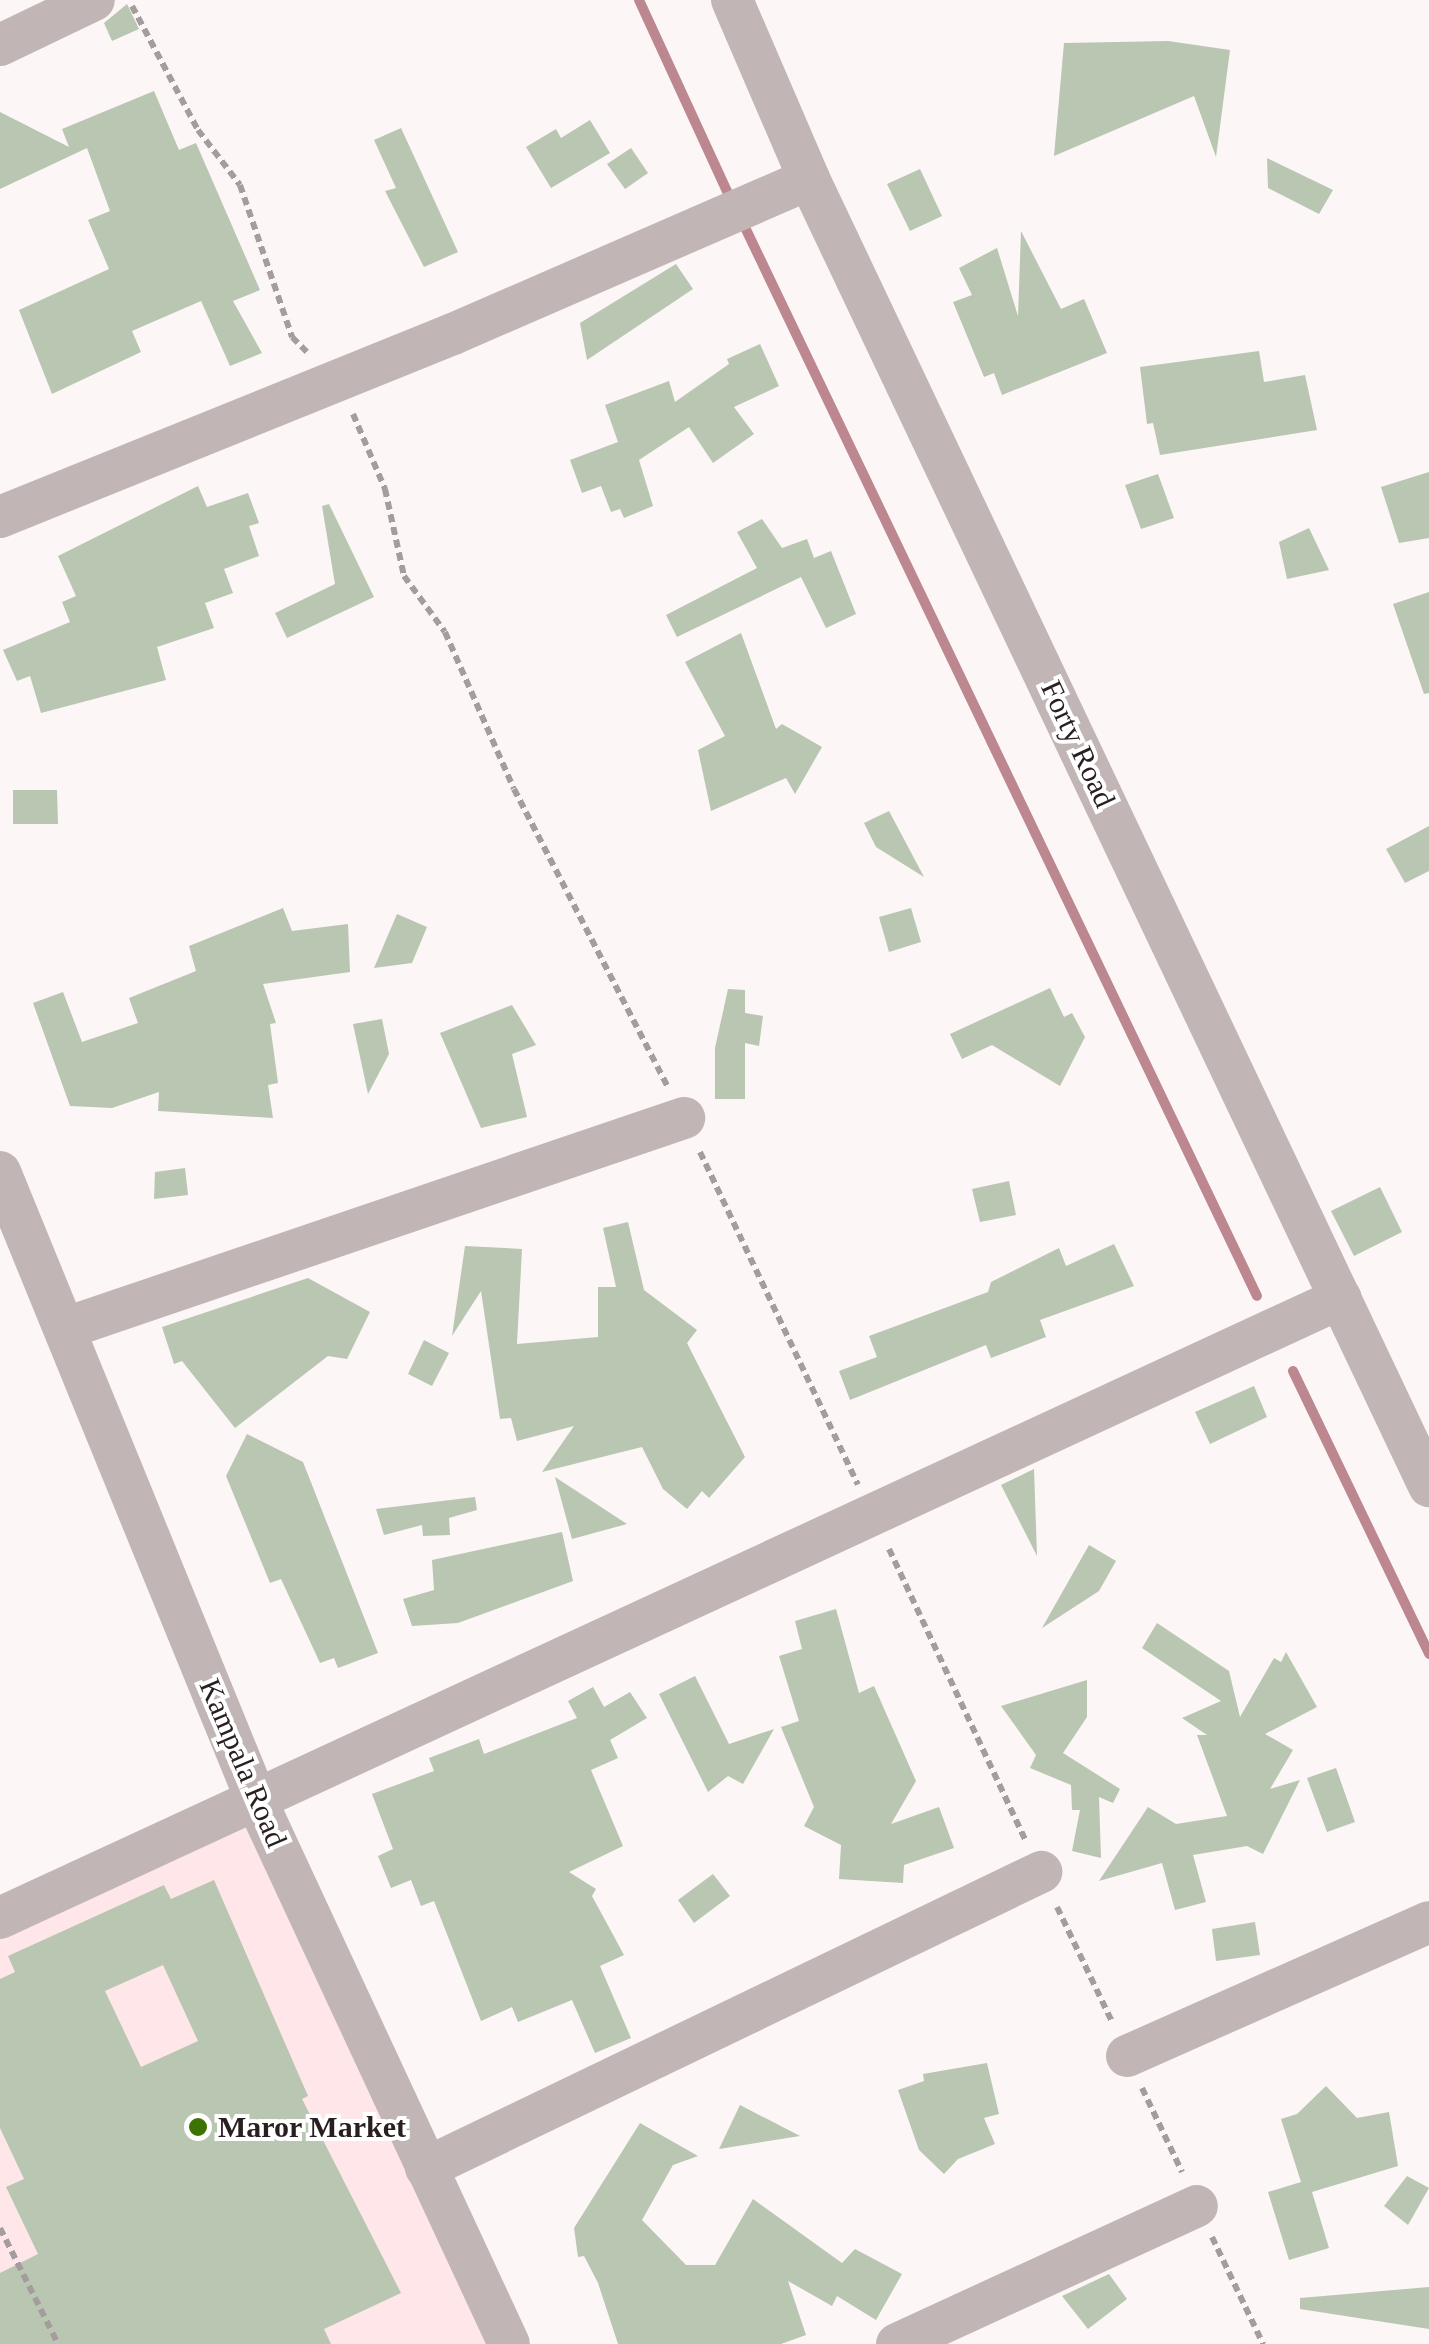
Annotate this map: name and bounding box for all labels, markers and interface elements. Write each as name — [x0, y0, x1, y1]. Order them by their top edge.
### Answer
street label: Forty Road — [1033, 675, 1123, 813]
street label: Kampala Road — [191, 1674, 295, 1852]
place label: Maror Market — [218, 2109, 407, 2145]
marker: Maror Market — [187, 2116, 209, 2138]

